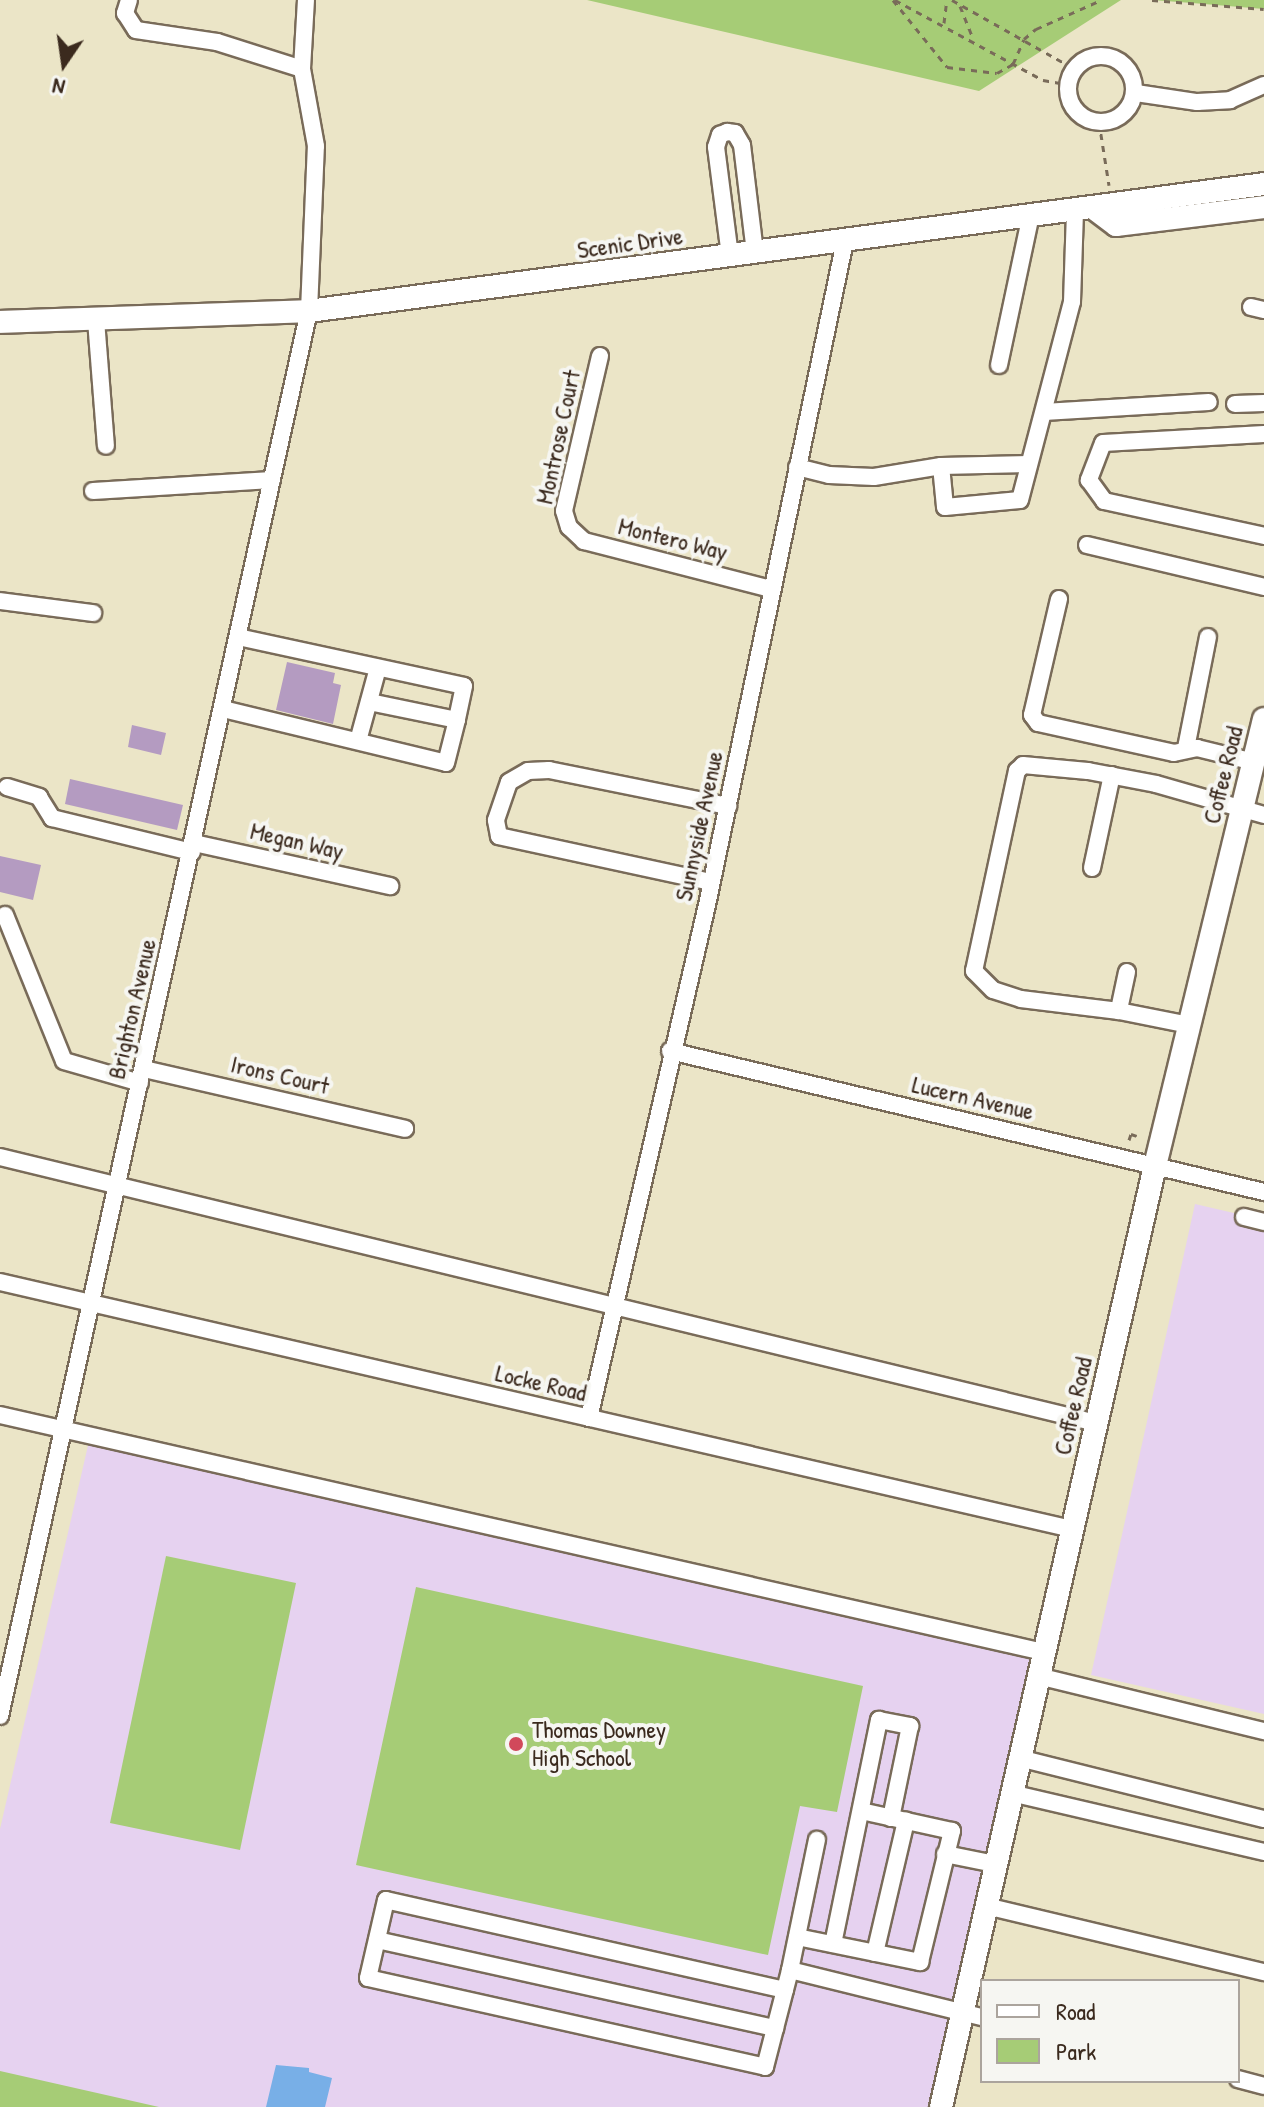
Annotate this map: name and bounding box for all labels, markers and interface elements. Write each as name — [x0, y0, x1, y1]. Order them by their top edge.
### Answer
north arrow — [24, 24, 104, 104]
text: N — [50, 71, 68, 103]
street label: Scenic Drive — [575, 221, 685, 265]
street label: Montrose Court — [530, 367, 586, 507]
street label: Montero Way — [615, 512, 731, 566]
street label: Coffee Road — [1197, 723, 1249, 827]
street label: Sunnyside Avenue — [669, 748, 729, 904]
street label: Megan Way — [248, 816, 346, 866]
street label: Brighton Avenue — [102, 936, 162, 1082]
street label: Irons Court — [228, 1050, 332, 1100]
street label: Lucern Avenue — [909, 1070, 1037, 1126]
street label: Coffee Road — [1048, 1354, 1098, 1458]
street label: Locke Road — [493, 1359, 589, 1407]
place label: Thomas Downey High School — [532, 1716, 666, 1772]
marker: Thomas Downey High School — [507, 1735, 525, 1753]
legend — [980, 1979, 1240, 2083]
text: Road — [1056, 1995, 1095, 2027]
text: Park — [1056, 2035, 1096, 2067]

